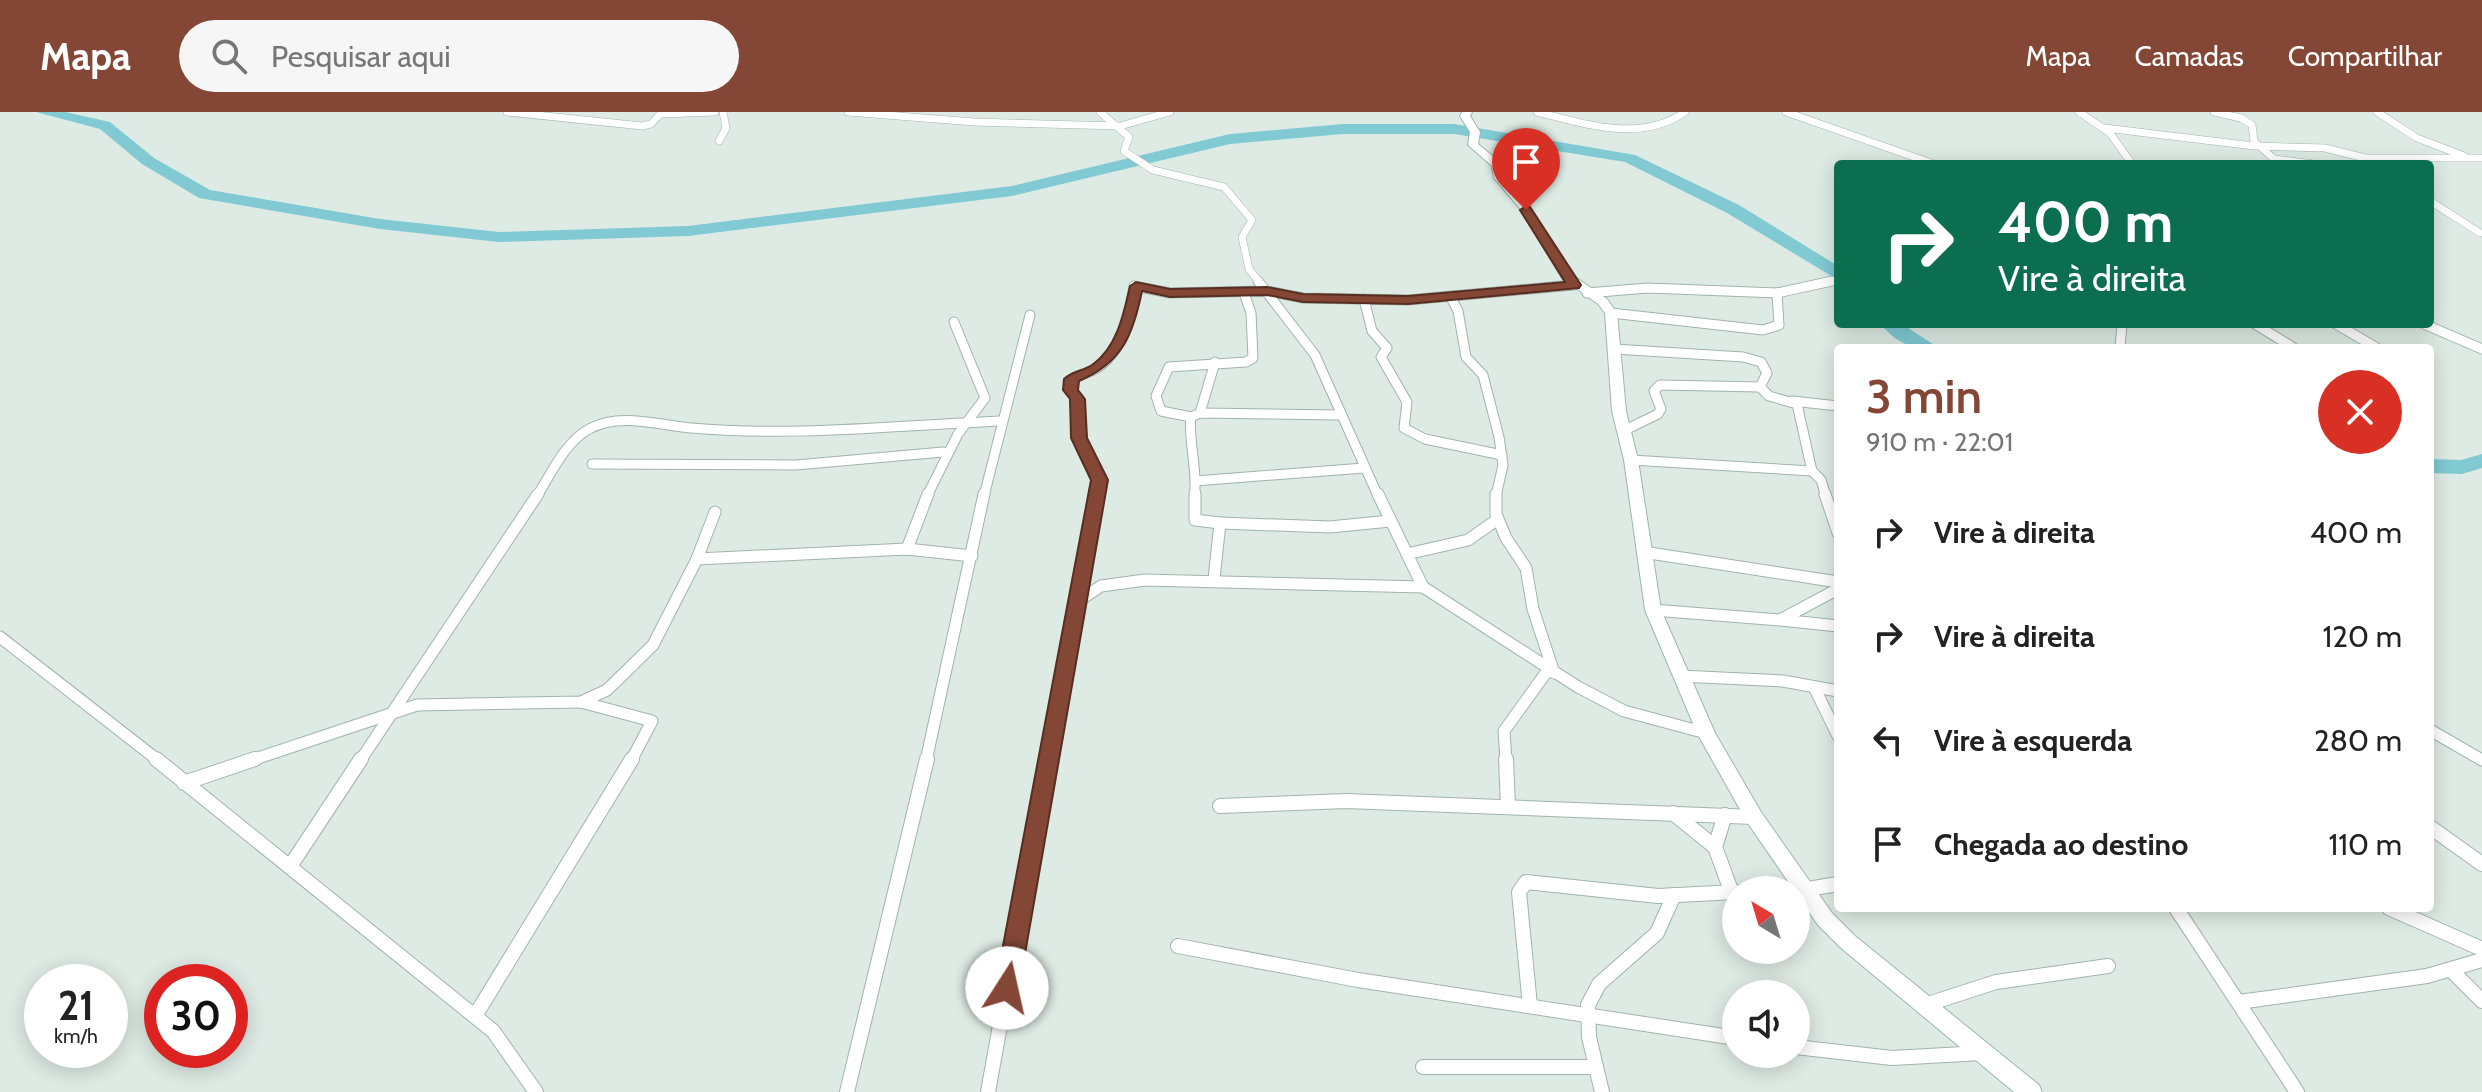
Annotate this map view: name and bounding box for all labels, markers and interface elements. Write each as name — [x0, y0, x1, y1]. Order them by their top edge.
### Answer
search box — [179, 20, 739, 92]
text: Mapa — [40, 33, 131, 80]
icon: search — [207, 34, 251, 78]
text: Pesquisar aqui — [271, 38, 451, 75]
text: Mapa — [2026, 39, 2091, 73]
text: Camadas — [2135, 39, 2244, 73]
text: Compartilhar — [2288, 39, 2442, 73]
pin — [1492, 128, 1560, 210]
icon: arrive — [1504, 140, 1548, 184]
text: 400 m — [1998, 188, 2173, 256]
icon: right — [1866, 192, 1970, 296]
text: Vire à direita — [1998, 256, 2186, 300]
text: 3 min — [1866, 367, 1982, 425]
button: close — [2318, 370, 2402, 454]
text: 910 m · 22:01 — [1866, 426, 2013, 458]
icon: right — [1866, 510, 1910, 554]
text: Vire à direita — [1934, 514, 2095, 551]
text: 400 m — [2310, 514, 2402, 551]
icon: right — [1866, 614, 1910, 658]
text: Vire à direita — [1934, 618, 2095, 655]
text: 120 m — [2322, 618, 2402, 655]
icon: left — [1866, 718, 1910, 762]
text: Vire à esquerda — [1934, 722, 2132, 759]
text: 280 m — [2314, 722, 2402, 759]
icon: arrive — [1866, 822, 1910, 866]
text: Chegada ao destino — [1934, 826, 2188, 863]
text: 110 m — [2328, 826, 2402, 863]
north arrow — [1722, 876, 1810, 964]
map controls — [1722, 876, 1810, 1068]
position arrow — [965, 946, 1049, 1030]
speed limit sign: 30 — [144, 964, 248, 1068]
button: sound — [1722, 980, 1810, 1068]
text: 21 — [58, 981, 94, 1030]
text: km/h — [54, 1024, 98, 1048]

